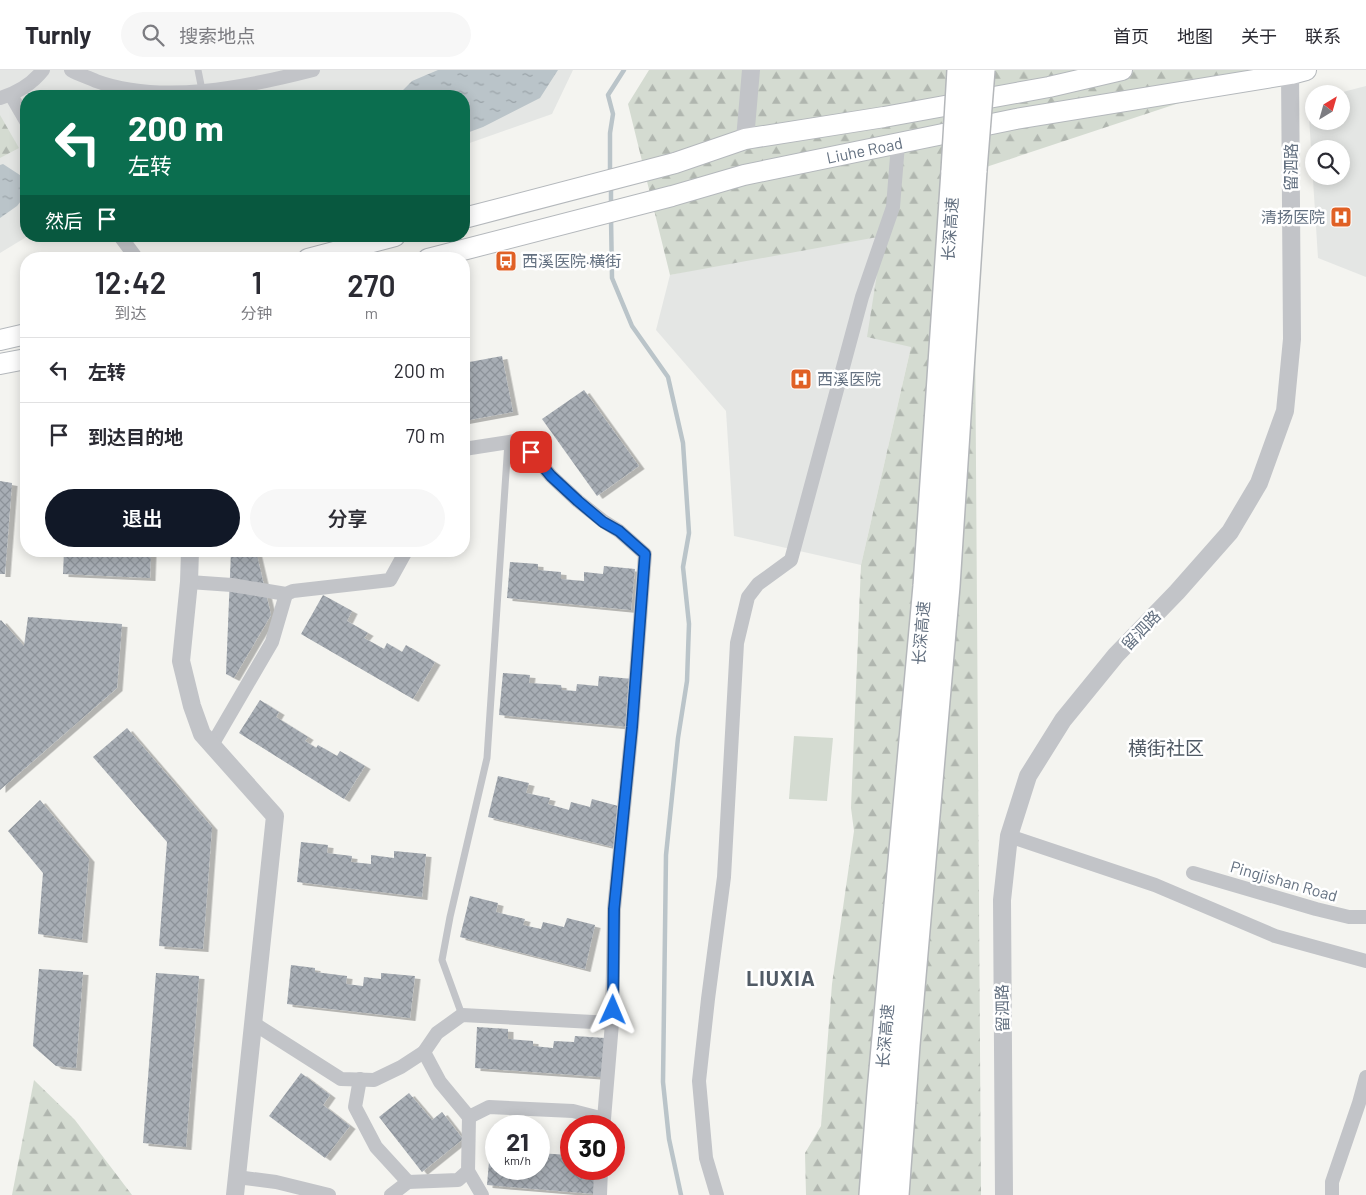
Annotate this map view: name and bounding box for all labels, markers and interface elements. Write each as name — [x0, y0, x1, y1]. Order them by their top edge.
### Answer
search box — [121, 12, 471, 57]
text: Turnly — [25, 20, 91, 49]
icon: search — [139, 21, 167, 49]
text: 搜索地点 — [179, 24, 255, 47]
text: 首页 — [1113, 25, 1149, 47]
text: 地图 — [1177, 25, 1213, 47]
text: 关于 — [1241, 25, 1277, 47]
text: 联系 — [1305, 25, 1341, 47]
north arrow — [1305, 85, 1350, 130]
map controls — [1305, 85, 1350, 185]
text: 200 m — [128, 106, 224, 148]
icon: left — [45, 110, 110, 175]
street label: Liuhe Road — [825, 133, 904, 167]
button: search — [1305, 140, 1350, 185]
street label: 留泗路 — [1281, 143, 1300, 191]
text: 左转 — [128, 152, 172, 178]
street label: 长深高速 — [938, 196, 961, 262]
icon: arrive — [93, 205, 121, 233]
hospital icon: 清扬医院 — [1329, 205, 1353, 229]
place label: 清扬医院 — [1261, 207, 1325, 226]
text: 然后 — [45, 209, 83, 232]
bus stop icon: 西溪医院·横街 — [494, 249, 518, 273]
place label: 西溪医院·横街 — [522, 251, 621, 270]
text: 12:42 — [94, 264, 166, 300]
text: 1 — [252, 264, 262, 300]
text: 270 — [347, 267, 396, 303]
text: 到达 — [114, 303, 146, 322]
text: 分钟 — [241, 303, 273, 322]
text: m — [365, 303, 378, 322]
icon: left — [45, 356, 73, 384]
text: 200 m — [394, 359, 445, 382]
text: 左转 — [88, 360, 126, 383]
hospital icon: 西溪医院 — [789, 367, 813, 391]
place label: 西溪医院 — [817, 369, 881, 388]
icon: arrive — [45, 421, 73, 449]
text: 70 m — [406, 424, 445, 447]
text: 到达目的地 — [88, 425, 183, 448]
pin — [510, 431, 552, 473]
icon: arrive — [517, 438, 545, 466]
button: 退出 — [45, 489, 240, 547]
button: 分享 — [250, 489, 445, 547]
street label: 长深高速 — [908, 600, 933, 666]
street label: 留泗路 — [1117, 606, 1164, 654]
district label: 横街社区 — [1128, 736, 1204, 759]
street label: Pingjishan Road — [1228, 856, 1340, 905]
district label: LIUXIA — [746, 965, 816, 990]
position arrow — [586, 983, 638, 1035]
street label: 留泗路 — [992, 984, 1011, 1032]
street label: 长深高速 — [872, 1003, 897, 1069]
speed limit sign: 30 — [560, 1115, 625, 1180]
text: 21 — [506, 1126, 529, 1156]
text: km/h — [504, 1153, 531, 1167]

